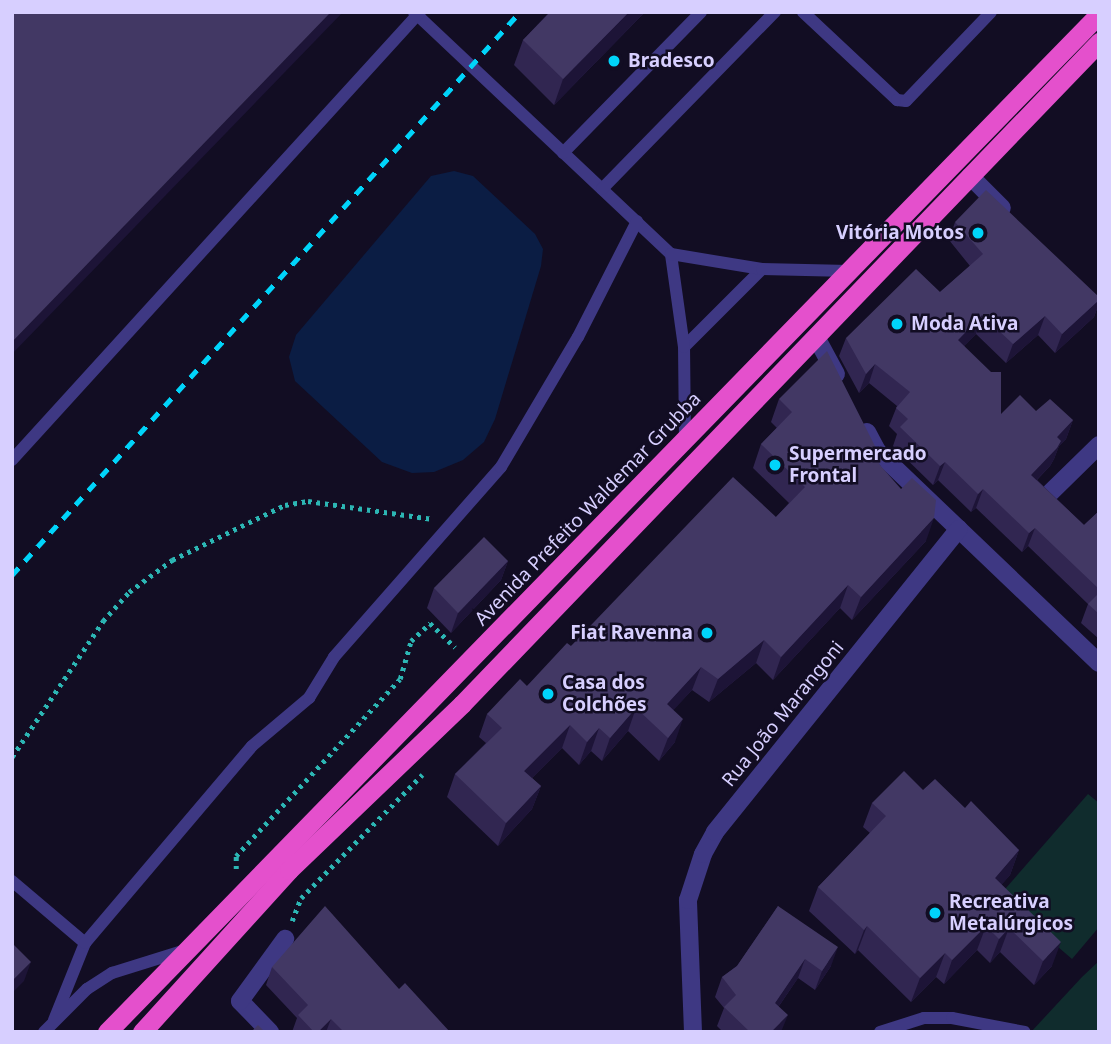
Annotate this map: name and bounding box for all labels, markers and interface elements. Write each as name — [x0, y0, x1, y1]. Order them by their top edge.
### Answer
place label: Bradesco — [628, 50, 715, 72]
marker: Bradesco — [606, 53, 622, 69]
place label: Vitória Motos — [836, 222, 964, 244]
marker: Vitória Motos — [970, 225, 986, 241]
place label: Moda Ativa — [911, 313, 1018, 335]
marker: Moda Ativa — [889, 316, 905, 332]
street label: Avenida Prefeito Waldemar Grubba — [470, 388, 706, 630]
place label: Supermercado Frontal — [789, 443, 927, 487]
marker: Supermercado Frontal — [767, 457, 783, 473]
place label: Fiat Ravenna — [570, 622, 693, 644]
marker: Fiat Ravenna — [699, 625, 715, 641]
street label: Rua João Marangoni — [717, 637, 849, 791]
place label: Casa dos Colchões — [562, 672, 647, 716]
marker: Casa dos Colchões — [540, 686, 556, 702]
place label: Recreativa Metalúrgicos — [949, 891, 1073, 935]
marker: Recreativa Metalúrgicos — [927, 905, 943, 921]

